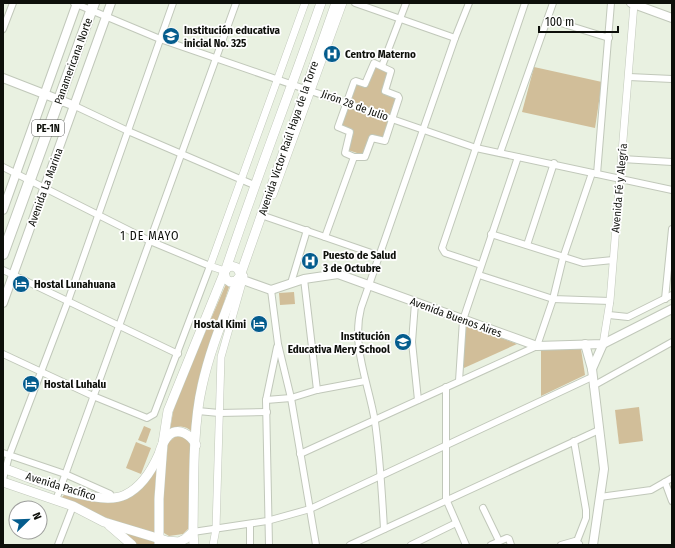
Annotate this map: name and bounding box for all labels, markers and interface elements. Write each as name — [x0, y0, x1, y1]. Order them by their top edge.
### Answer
scale bar — [539, 8, 618, 34]
text: 100 m — [545, 15, 574, 29]
street label: Panamericana Norte — [52, 16, 95, 106]
place label: Institución educativa inicial No. 325 — [184, 24, 281, 50]
school or university icon: Institución educativa inicial No. 325 — [161, 26, 181, 46]
hospital icon: Centro Materno — [322, 44, 342, 64]
place label: Centro Materno — [345, 48, 416, 61]
street label: Avenida Victor Raúl Haya de la Torre — [256, 59, 321, 217]
street label: Jirón 28 de Julio — [319, 87, 390, 124]
road number: PE-1N — [32, 120, 64, 136]
street label: Avenida Fé y Alegría — [609, 143, 630, 233]
street label: Avenida La Marina — [25, 146, 66, 228]
district label: 1 DE MAYO — [120, 229, 180, 243]
place label: Puesto de Salud 3 de Octubre — [322, 249, 396, 275]
hospital icon: Puesto de Salud 3 de Octubre — [300, 251, 320, 271]
hotel icon: Hostal Lunahuana — [11, 274, 31, 294]
place label: Hostal Lunahuana — [34, 278, 116, 291]
street label: Avenida Buenos Aires — [408, 295, 504, 340]
hotel icon: Hostal Kimi — [249, 314, 269, 334]
place label: Hostal Kimi — [194, 318, 246, 331]
place label: Institución Educativa Mery School — [288, 330, 391, 356]
school or university icon: Institución Educativa Mery School — [393, 332, 413, 352]
hotel icon: Hostal Luhalu — [21, 374, 41, 394]
place label: Hostal Luhalu — [44, 378, 107, 391]
street label: Avenida Pacífico — [24, 470, 98, 503]
north arrow — [8, 500, 48, 540]
text: N — [29, 511, 44, 522]

